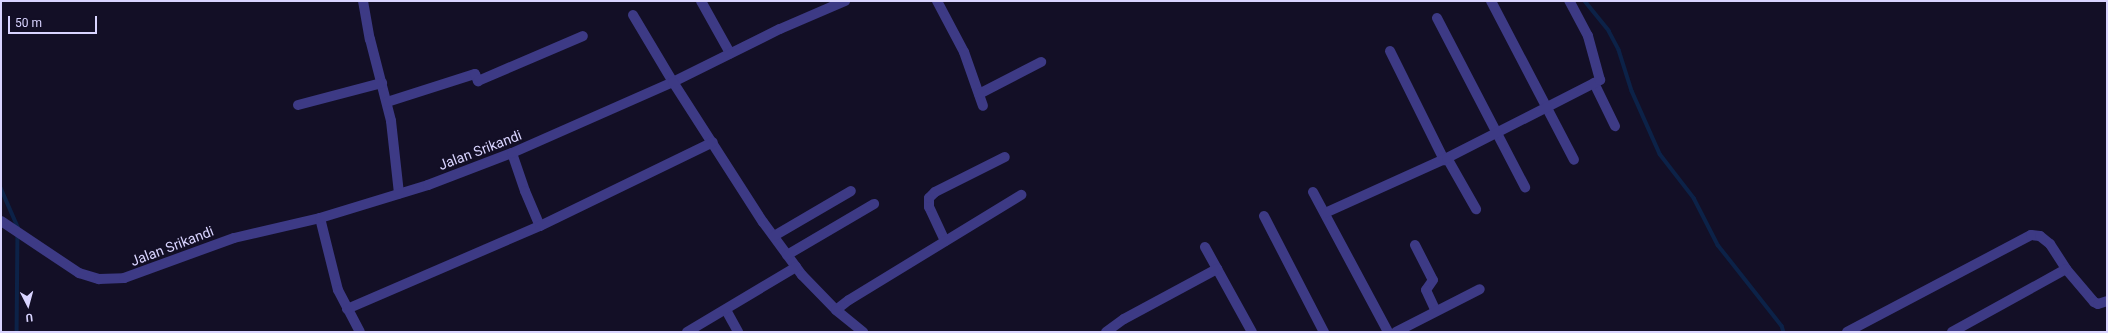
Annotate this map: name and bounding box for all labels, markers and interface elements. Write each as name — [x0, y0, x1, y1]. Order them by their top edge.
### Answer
scale bar — [10, 8, 99, 34]
text: 50 m — [15, 16, 42, 30]
street label: Jalan Srikandi — [436, 126, 524, 174]
street label: Jalan Srikandi — [128, 222, 216, 270]
north arrow — [8, 285, 48, 325]
text: U — [25, 311, 34, 324]

